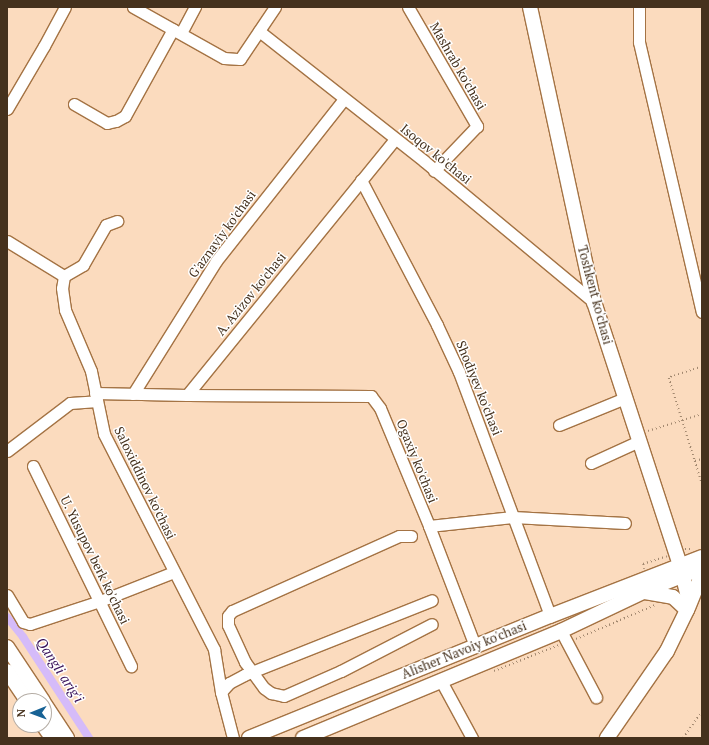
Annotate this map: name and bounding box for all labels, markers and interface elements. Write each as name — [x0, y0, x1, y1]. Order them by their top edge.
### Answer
street label: Mashrab ko'chasi — [427, 20, 489, 112]
street label: Isoqov ko'chasi — [397, 121, 475, 187]
street label: G'aznaviy ko'chasi — [185, 187, 259, 281]
street label: Toshkent ko'chasi — [574, 244, 616, 346]
street label: A. Azizov ko'chasi — [213, 249, 289, 339]
street label: Shodiyev ko'chasi — [453, 338, 505, 438]
street label: Ogaxiy ko'chasi — [393, 417, 441, 505]
street label: Saloxiddinov ko'chasi — [111, 424, 179, 542]
street label: U. Yusupov berk ko'chasi — [57, 493, 133, 627]
street label: Alisher Navoiy ko'chasi — [399, 618, 529, 682]
water label: Qangli arig'i — [33, 634, 87, 706]
north arrow — [12, 693, 52, 733]
text: N — [14, 709, 28, 717]

